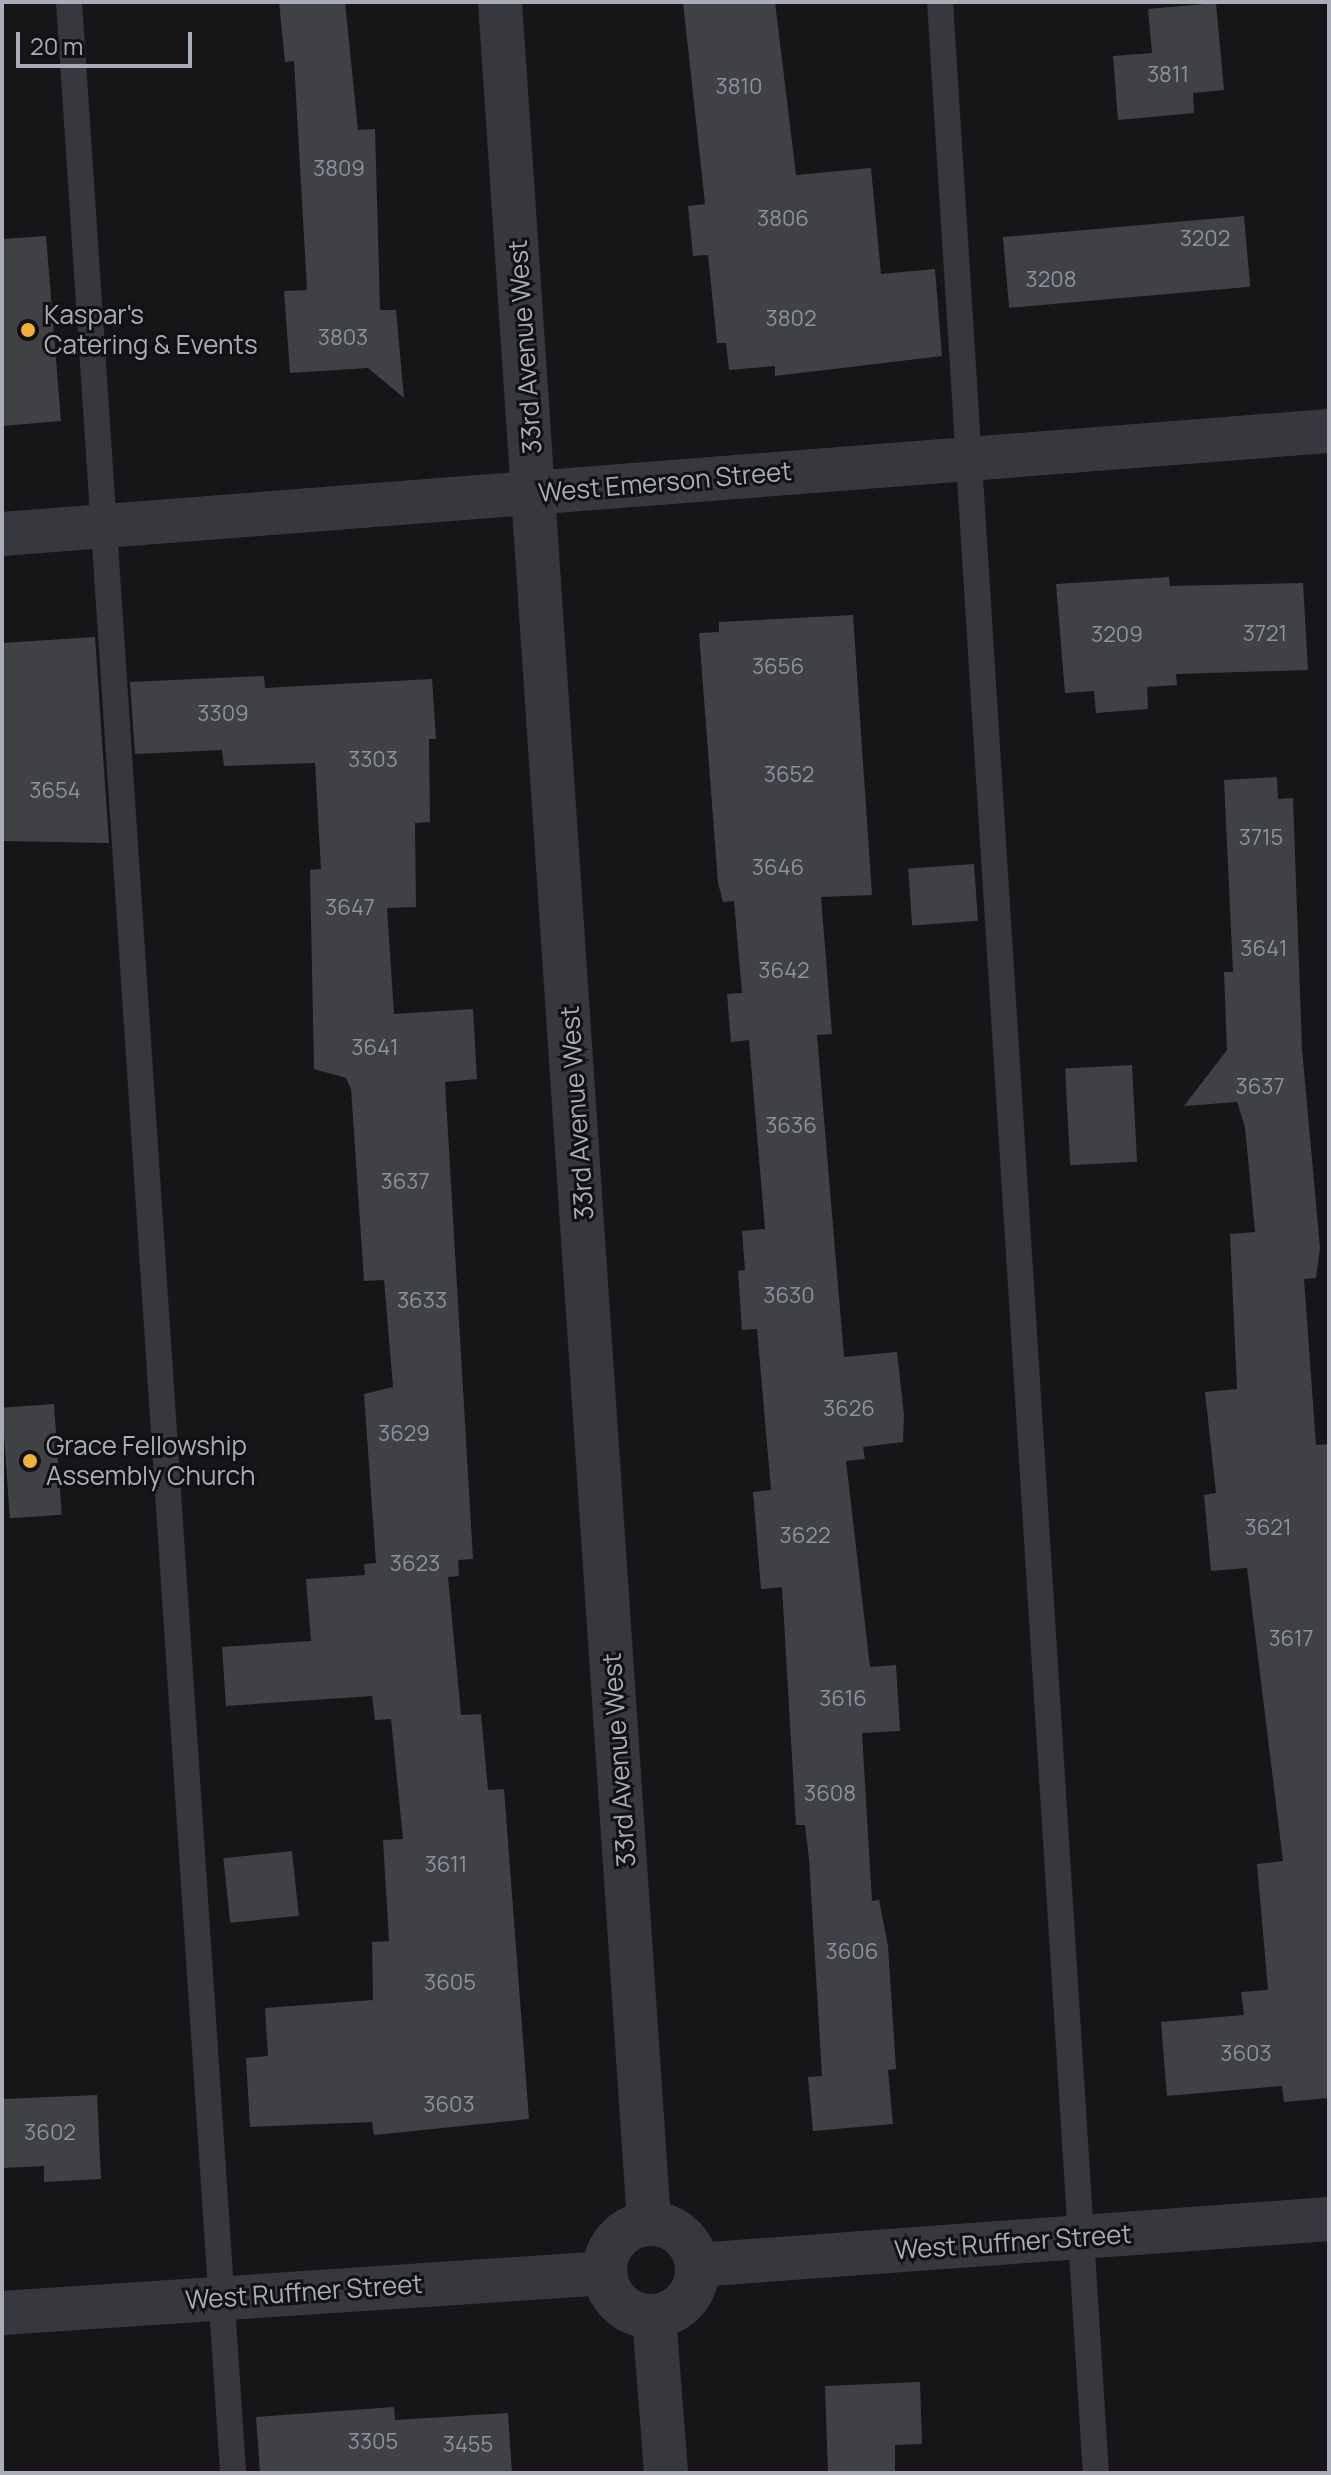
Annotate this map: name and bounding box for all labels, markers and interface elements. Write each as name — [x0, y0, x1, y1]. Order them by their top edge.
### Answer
scale bar — [20, 16, 196, 66]
text: 20 m — [30, 29, 83, 62]
house number: 3811 — [1147, 62, 1189, 88]
house number: 3810 — [716, 74, 762, 100]
house number: 3809 — [313, 156, 365, 182]
house number: 3806 — [757, 206, 809, 232]
house number: 3202 — [1180, 226, 1230, 252]
street label: 33rd Avenue West — [502, 239, 548, 455]
house number: 3208 — [1026, 267, 1076, 293]
place label: Kaspar's Catering & Events — [44, 299, 258, 360]
house number: 3802 — [766, 306, 816, 332]
marker: Kaspar's Catering & Events — [19, 321, 37, 339]
house number: 3803 — [318, 325, 368, 351]
street label: West Emerson Street — [537, 455, 793, 509]
house number: 3721 — [1243, 621, 1287, 647]
house number: 3209 — [1091, 622, 1143, 648]
house number: 3656 — [752, 654, 804, 680]
house number: 3309 — [197, 701, 249, 727]
house number: 3303 — [348, 747, 398, 773]
house number: 3652 — [764, 762, 814, 788]
house number: 3654 — [29, 778, 81, 804]
house number: 3715 — [1239, 825, 1283, 851]
house number: 3646 — [752, 855, 804, 881]
house number: 3647 — [325, 895, 375, 921]
house number: 3641 — [1240, 936, 1288, 962]
house number: 3642 — [758, 958, 810, 984]
street label: 33rd Avenue West — [554, 1005, 600, 1221]
house number: 3641 — [351, 1035, 399, 1061]
house number: 3637 — [1235, 1074, 1285, 1100]
house number: 3636 — [765, 1113, 817, 1139]
house number: 3637 — [380, 1169, 430, 1195]
house number: 3630 — [763, 1283, 815, 1309]
house number: 3633 — [397, 1288, 447, 1314]
house number: 3626 — [823, 1396, 875, 1422]
house number: 3629 — [378, 1421, 430, 1447]
place label: Grace Fellowship Assembly Church — [46, 1430, 255, 1492]
marker: Grace Fellowship Assembly Church — [21, 1452, 39, 1470]
house number: 3621 — [1245, 1515, 1291, 1541]
house number: 3622 — [780, 1523, 830, 1549]
house number: 3623 — [390, 1551, 440, 1577]
house number: 3617 — [1268, 1626, 1314, 1652]
street label: 33rd Avenue West — [596, 1652, 642, 1868]
house number: 3616 — [819, 1686, 867, 1712]
house number: 3608 — [804, 1781, 856, 1807]
house number: 3611 — [425, 1852, 467, 1878]
house number: 3606 — [826, 1939, 878, 1965]
house number: 3605 — [424, 1970, 476, 1996]
house number: 3603 — [1220, 2041, 1272, 2067]
house number: 3603 — [423, 2092, 475, 2118]
house number: 3602 — [24, 2120, 76, 2146]
street label: West Ruffner Street — [893, 2218, 1133, 2266]
street label: West Ruffner Street — [184, 2268, 424, 2316]
house number: 3305 — [348, 2429, 398, 2455]
house number: 3455 — [443, 2432, 493, 2458]

